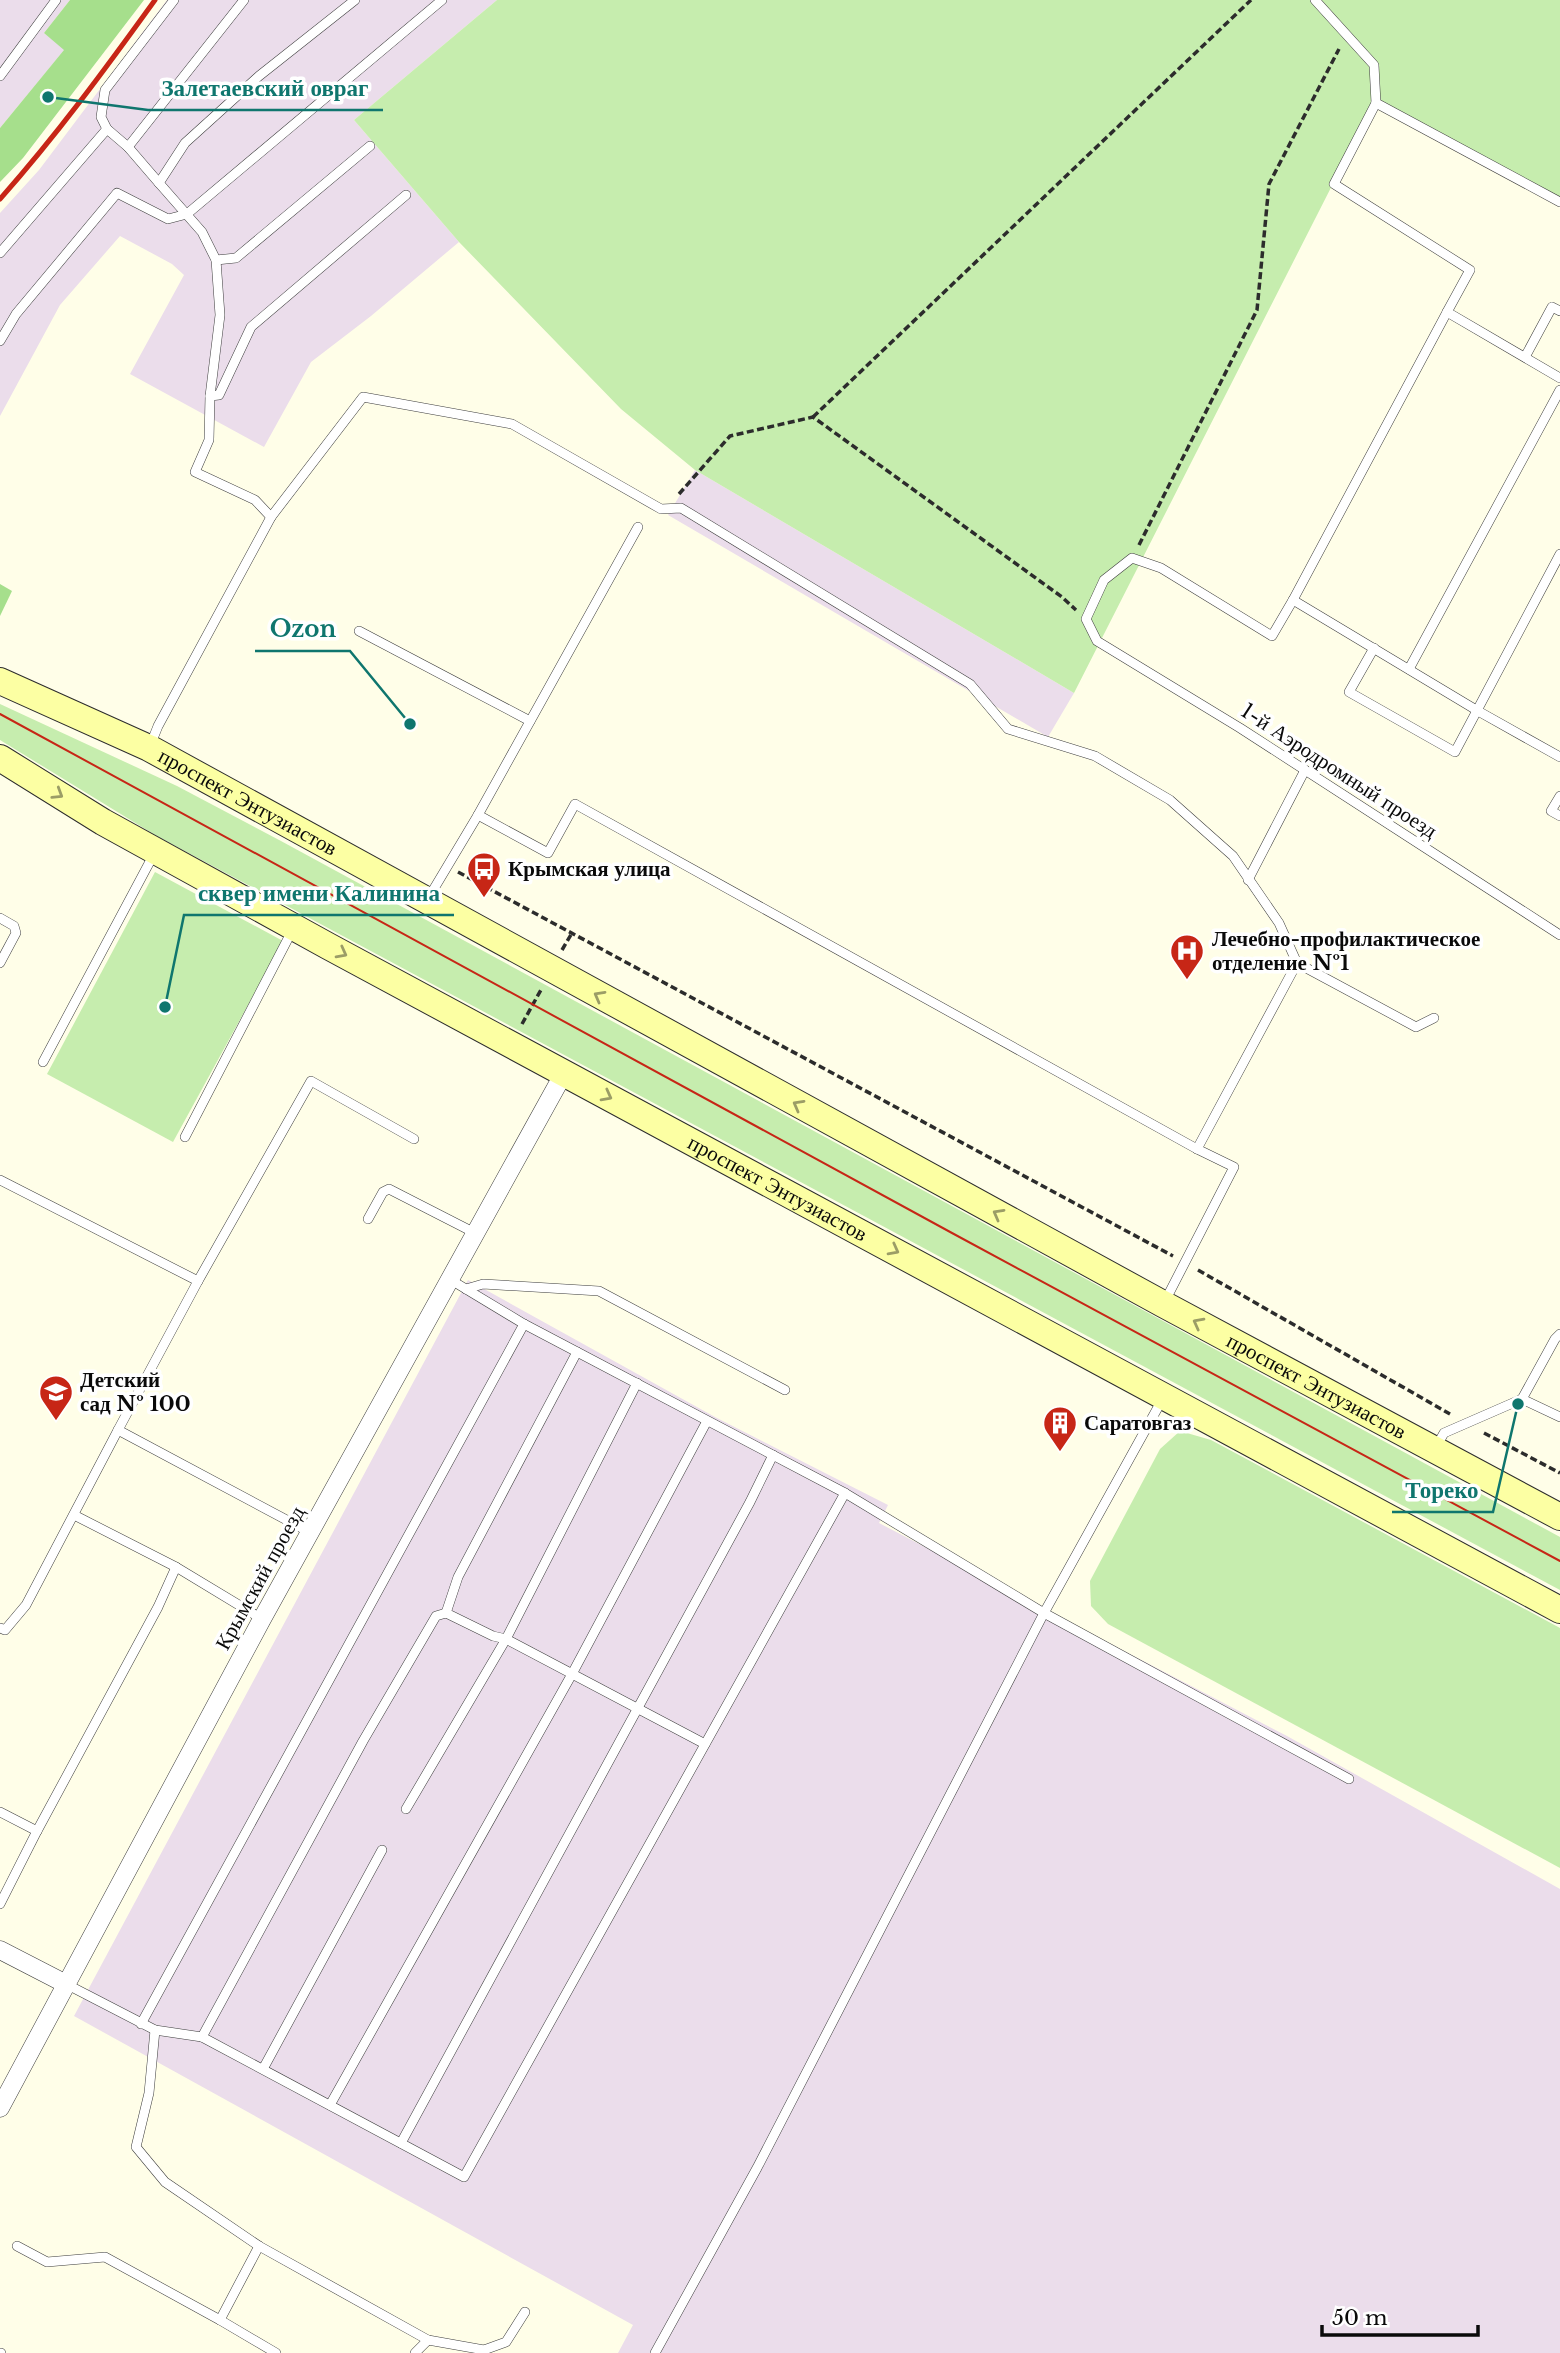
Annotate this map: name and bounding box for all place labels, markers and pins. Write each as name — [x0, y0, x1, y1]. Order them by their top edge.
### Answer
callout: Залетаевский овраг — [148, 66, 383, 110]
callout: Ozon — [255, 607, 350, 651]
bus stop icon: Крымская улица — [465, 850, 503, 899]
place label: Крымская улица — [508, 856, 671, 882]
callout: сквер имени Калинина — [184, 871, 454, 915]
place label: Лечебно-профилактическое отделение №1 — [1212, 926, 1480, 976]
hospital icon: Лечебно-профилактическое отделение №1 — [1168, 932, 1206, 981]
place label: Детский сад № 100 — [80, 1367, 191, 1417]
school or university icon: Детский сад № 100 — [37, 1373, 75, 1422]
building icon: Саратовгаз — [1041, 1404, 1079, 1453]
place label: Саратовгаз — [1084, 1410, 1191, 1436]
callout: Тореко — [1392, 1468, 1493, 1512]

